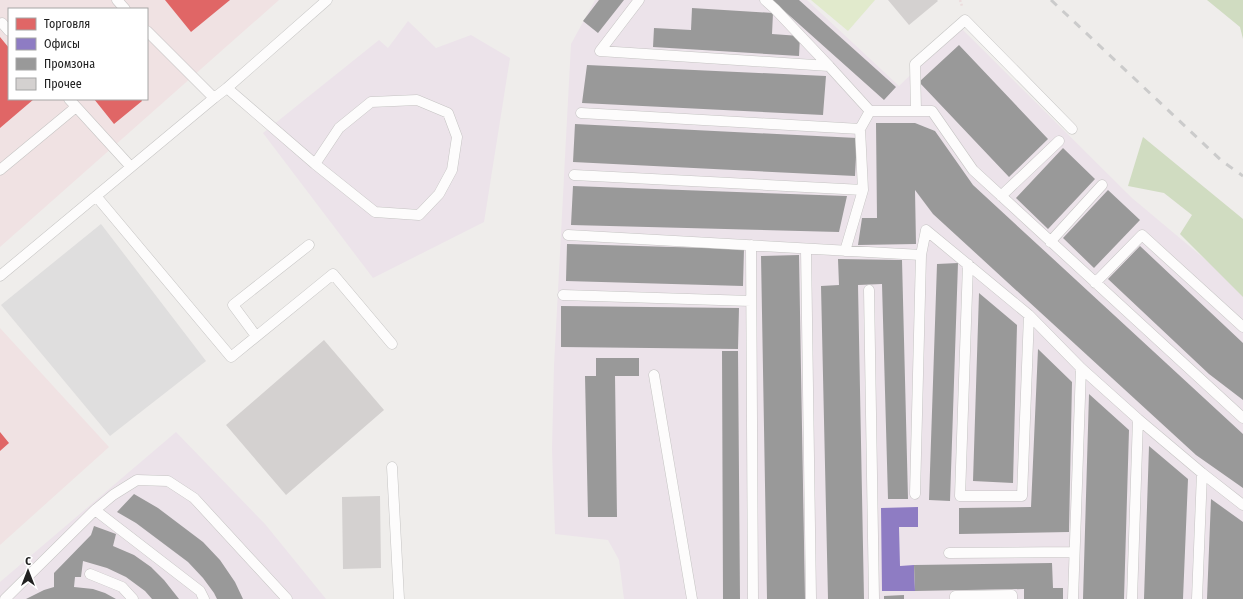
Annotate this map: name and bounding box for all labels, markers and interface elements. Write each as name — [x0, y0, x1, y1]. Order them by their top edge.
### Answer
legend — [8, 8, 148, 100]
text: Торговля — [44, 17, 90, 31]
text: Офисы — [44, 37, 80, 51]
text: Промзона — [44, 57, 95, 71]
text: Прочее — [44, 77, 82, 91]
north arrow — [8, 551, 48, 591]
text: С — [25, 555, 31, 568]

